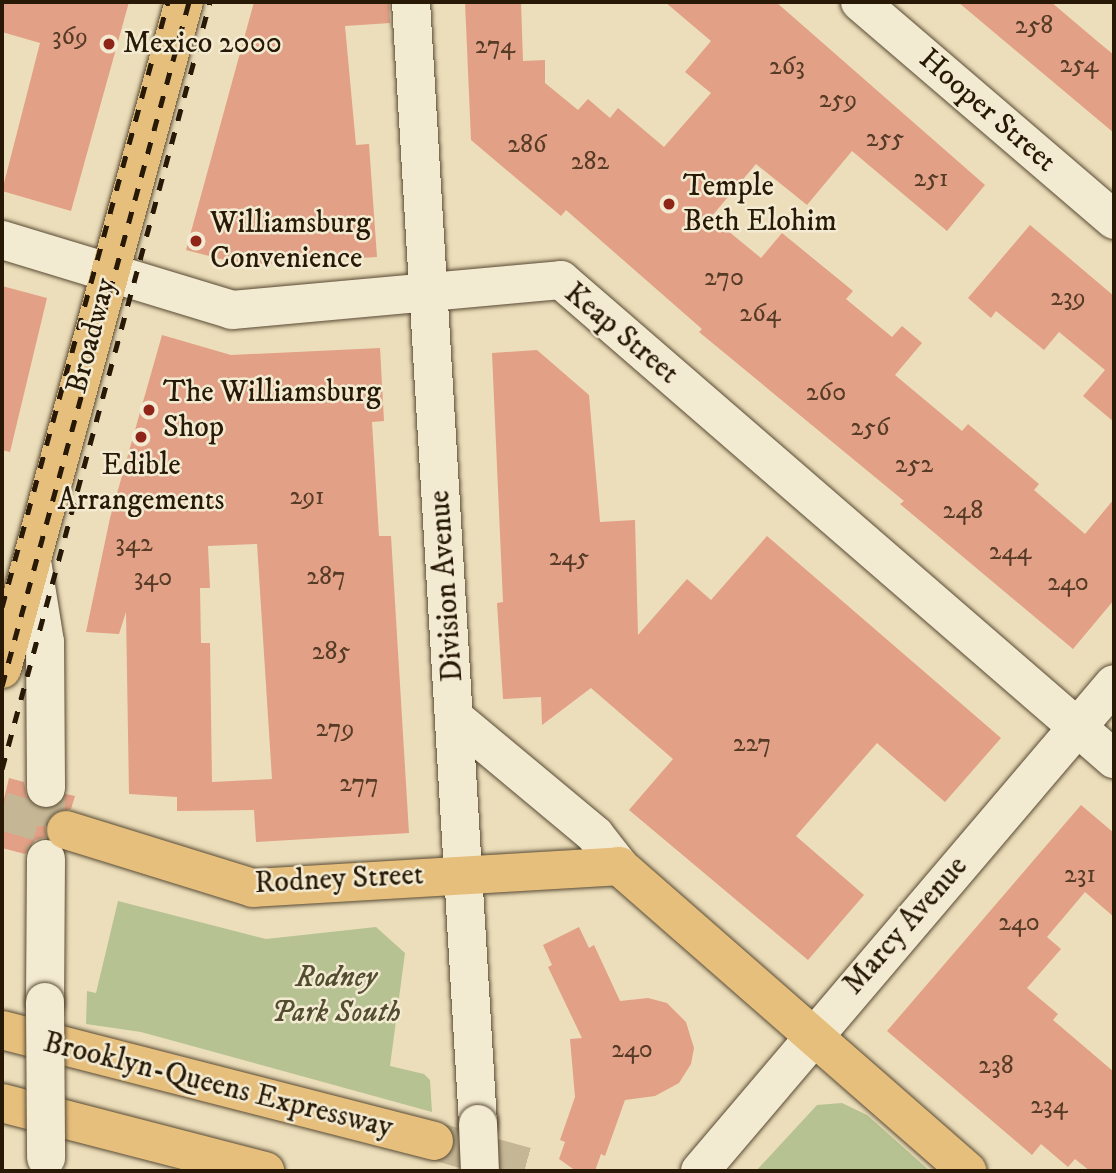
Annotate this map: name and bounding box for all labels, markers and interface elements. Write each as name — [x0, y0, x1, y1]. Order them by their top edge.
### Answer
house number: 258 — [1015, 10, 1053, 42]
house number: 369 — [52, 21, 88, 53]
place label: Mexico 2000 — [123, 26, 282, 62]
house number: 274 — [475, 30, 515, 62]
marker: Mexico 2000 — [101, 36, 117, 52]
street label: Hooper Street — [911, 42, 1063, 180]
house number: 254 — [1059, 49, 1099, 81]
house number: 263 — [769, 51, 805, 83]
house number: 259 — [819, 84, 857, 116]
house number: 255 — [866, 123, 904, 155]
house number: 286 — [507, 129, 547, 161]
house number: 282 — [571, 146, 609, 178]
house number: 251 — [913, 163, 949, 195]
place label: Temple Beth Elohim — [683, 169, 837, 240]
marker: Temple Beth Elohim — [661, 196, 677, 212]
place label: Williamsburg Convenience — [210, 206, 371, 276]
marker: Williamsburg Convenience — [188, 233, 204, 249]
house number: 270 — [704, 262, 744, 294]
street label: Broadway — [59, 274, 125, 398]
street label: Keap Street — [556, 276, 686, 392]
house number: 239 — [1050, 282, 1086, 314]
house number: 264 — [739, 298, 781, 330]
place label: The Williamsburg Shop — [163, 375, 381, 446]
house number: 260 — [806, 377, 846, 409]
marker: The Williamsburg Shop — [141, 402, 157, 418]
house number: 256 — [850, 412, 890, 444]
marker: Edible Arrangements — [133, 429, 149, 445]
place label: Edible Arrangements — [58, 448, 224, 518]
house number: 252 — [895, 449, 933, 481]
house number: 291 — [289, 481, 325, 513]
street label: Division Avenue — [422, 489, 472, 683]
house number: 248 — [943, 495, 983, 527]
house number: 342 — [115, 528, 153, 560]
house number: 244 — [989, 536, 1031, 568]
house number: 245 — [549, 542, 589, 574]
house number: 287 — [306, 561, 346, 593]
house number: 340 — [134, 562, 172, 594]
house number: 240 — [1047, 567, 1089, 599]
house number: 285 — [312, 636, 350, 668]
house number: 279 — [316, 713, 354, 745]
house number: 227 — [733, 728, 771, 760]
house number: 277 — [339, 768, 379, 800]
street label: Marcy Avenue — [836, 850, 976, 1002]
street label: Rodney Street — [254, 858, 424, 902]
house number: 231 — [1064, 859, 1096, 891]
house number: 240 — [998, 907, 1040, 939]
park label: Rodney Park South — [271, 960, 401, 1030]
street label: Brooklyn-Queens Expressway — [40, 1025, 396, 1147]
house number: 240 — [611, 1034, 653, 1066]
house number: 238 — [978, 1050, 1014, 1082]
house number: 234 — [1030, 1090, 1068, 1122]

